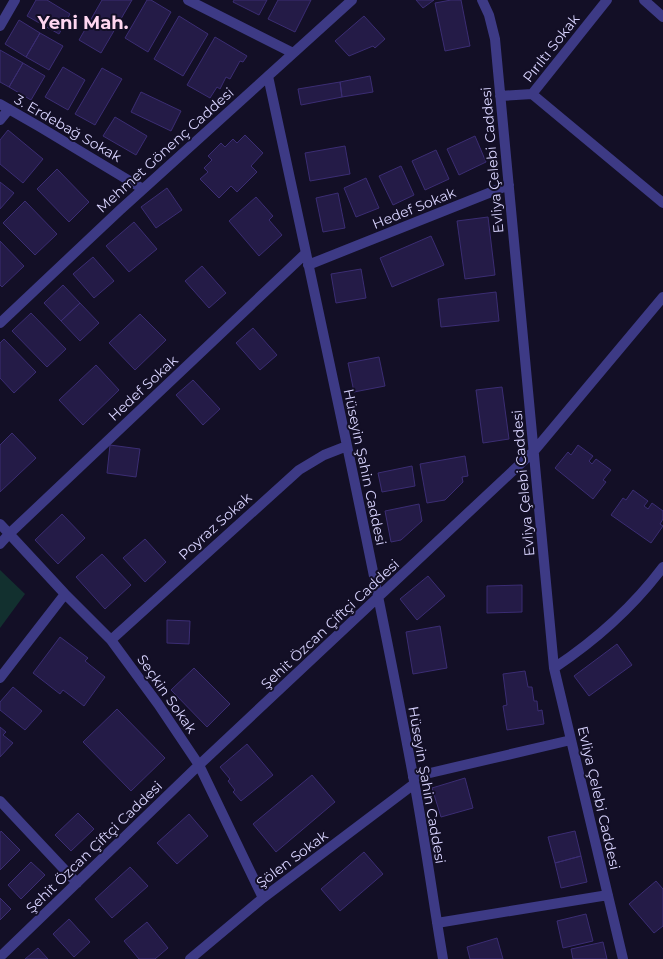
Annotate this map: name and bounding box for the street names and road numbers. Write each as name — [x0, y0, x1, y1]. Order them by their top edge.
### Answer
street label: Pırıltı Sokak — [519, 10, 584, 86]
street label: Mehmet Gönenç Caddesi — [93, 84, 237, 216]
street label: Evliya Çelebi Caddesi — [477, 86, 507, 234]
street label: 3. Erdebağ Sokak — [11, 90, 125, 166]
street label: Hedef Sokak — [370, 183, 459, 233]
street label: Hedef Sokak — [105, 351, 182, 425]
street label: Hüseyin Şahin Caddesi — [340, 387, 390, 547]
street label: Evliya Çelebi Caddesi — [508, 409, 538, 557]
street label: Poyraz Sokak — [175, 488, 256, 564]
street label: Şehit Özcan Çiftçi Caddesi — [257, 555, 403, 693]
street label: Seçkin Sokak — [133, 651, 201, 738]
street label: Hüseyin Şahin Caddesi — [404, 705, 450, 865]
street label: Evliya Çelebi Caddesi — [574, 724, 624, 872]
street label: Şehit Özcan Çiftçi Caddesi — [22, 777, 166, 917]
street label: Şölen Sokak — [253, 826, 332, 892]

